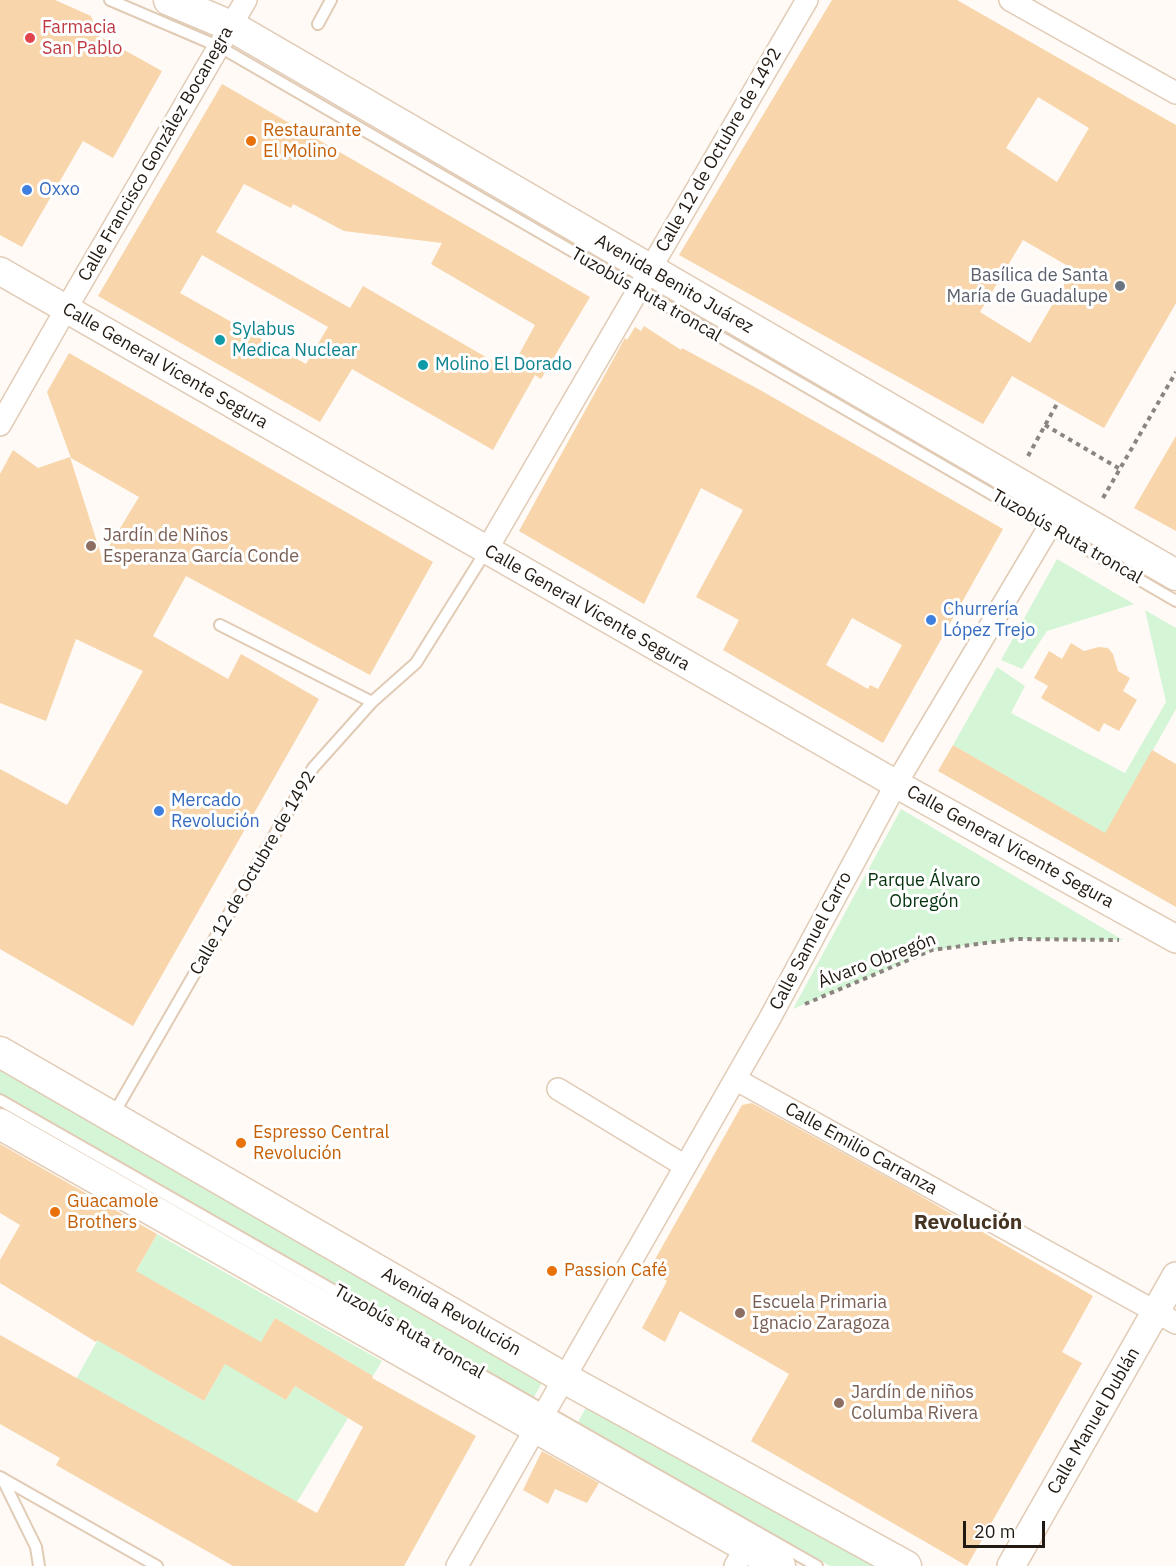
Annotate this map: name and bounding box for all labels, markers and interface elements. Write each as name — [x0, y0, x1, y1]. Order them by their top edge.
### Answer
place label: Farmacia San Pablo — [42, 17, 122, 60]
street label: Calle Francisco González Bocanegra — [74, 23, 238, 285]
marker: Farmacia San Pablo — [23, 31, 37, 45]
street label: Calle 12 de Octubre de 1492 — [652, 44, 786, 256]
place label: Restaurante El Molino — [263, 120, 361, 162]
marker: Restaurante El Molino — [244, 134, 258, 148]
place label: Oxxo — [39, 179, 80, 201]
marker: Oxxo — [20, 183, 34, 197]
street label: Avenida Benito Juárez — [591, 230, 757, 338]
street label: Tuzobús Ruta troncal — [567, 243, 725, 347]
place label: Basílica de Santa María de Guadalupe — [946, 265, 1108, 308]
marker: Basílica de Santa María de Guadalupe — [1113, 279, 1127, 293]
street label: Calle General Vicente Segura — [59, 298, 271, 434]
place label: Sylabus Medica Nuclear — [232, 319, 357, 362]
marker: Sylabus Medica Nuclear — [213, 333, 227, 347]
place label: Molino El Dorado — [435, 354, 572, 376]
marker: Molino El Dorado — [416, 358, 430, 372]
street label: Tuzobús Ruta troncal — [988, 485, 1146, 589]
place label: Jardín de Niños Esperanza García Conde — [103, 525, 299, 568]
marker: Jardín de Niños Esperanza García Conde — [84, 539, 98, 553]
street label: Calle General Vicente Segura — [481, 540, 693, 676]
place label: Churrería López Trejo — [943, 599, 1035, 642]
marker: Churrería López Trejo — [924, 613, 938, 627]
street label: Calle 12 de Octubre de 1492 — [186, 767, 320, 979]
street label: Calle General Vicente Segura — [903, 781, 1117, 913]
place label: Mercado Revolución — [171, 790, 260, 832]
marker: Mercado Revolución — [152, 804, 166, 818]
street label: Calle Samuel Carro — [765, 868, 857, 1014]
park label: Parque Álvaro Obregón — [868, 870, 980, 912]
street label: Álvaro Obregón — [815, 929, 939, 993]
street label: Calle Emilio Carranza — [781, 1098, 941, 1200]
place label: Espresso Central Revolución — [253, 1122, 389, 1164]
marker: Espresso Central Revolución — [234, 1136, 248, 1150]
place label: Guacamole Brothers — [67, 1191, 159, 1234]
marker: Guacamole Brothers — [48, 1205, 62, 1219]
district label: Revolución — [914, 1210, 1022, 1236]
place label: Passion Café — [564, 1260, 667, 1282]
street label: Avenida Revolución — [377, 1263, 525, 1361]
marker: Passion Café — [545, 1264, 559, 1278]
street label: Tuzobús Ruta troncal — [330, 1280, 488, 1384]
place label: Escuela Primaria Ignacio Zaragoza — [752, 1292, 890, 1334]
marker: Escuela Primaria Ignacio Zaragoza — [733, 1306, 747, 1320]
street label: Calle Manuel Dublán — [1043, 1344, 1145, 1498]
place label: Jardín de niños Columba Rivera — [851, 1382, 978, 1424]
marker: Jardín de niños Columba Rivera — [832, 1396, 846, 1410]
scale bar — [966, 1509, 1048, 1547]
text: 20 m — [974, 1520, 1016, 1543]

